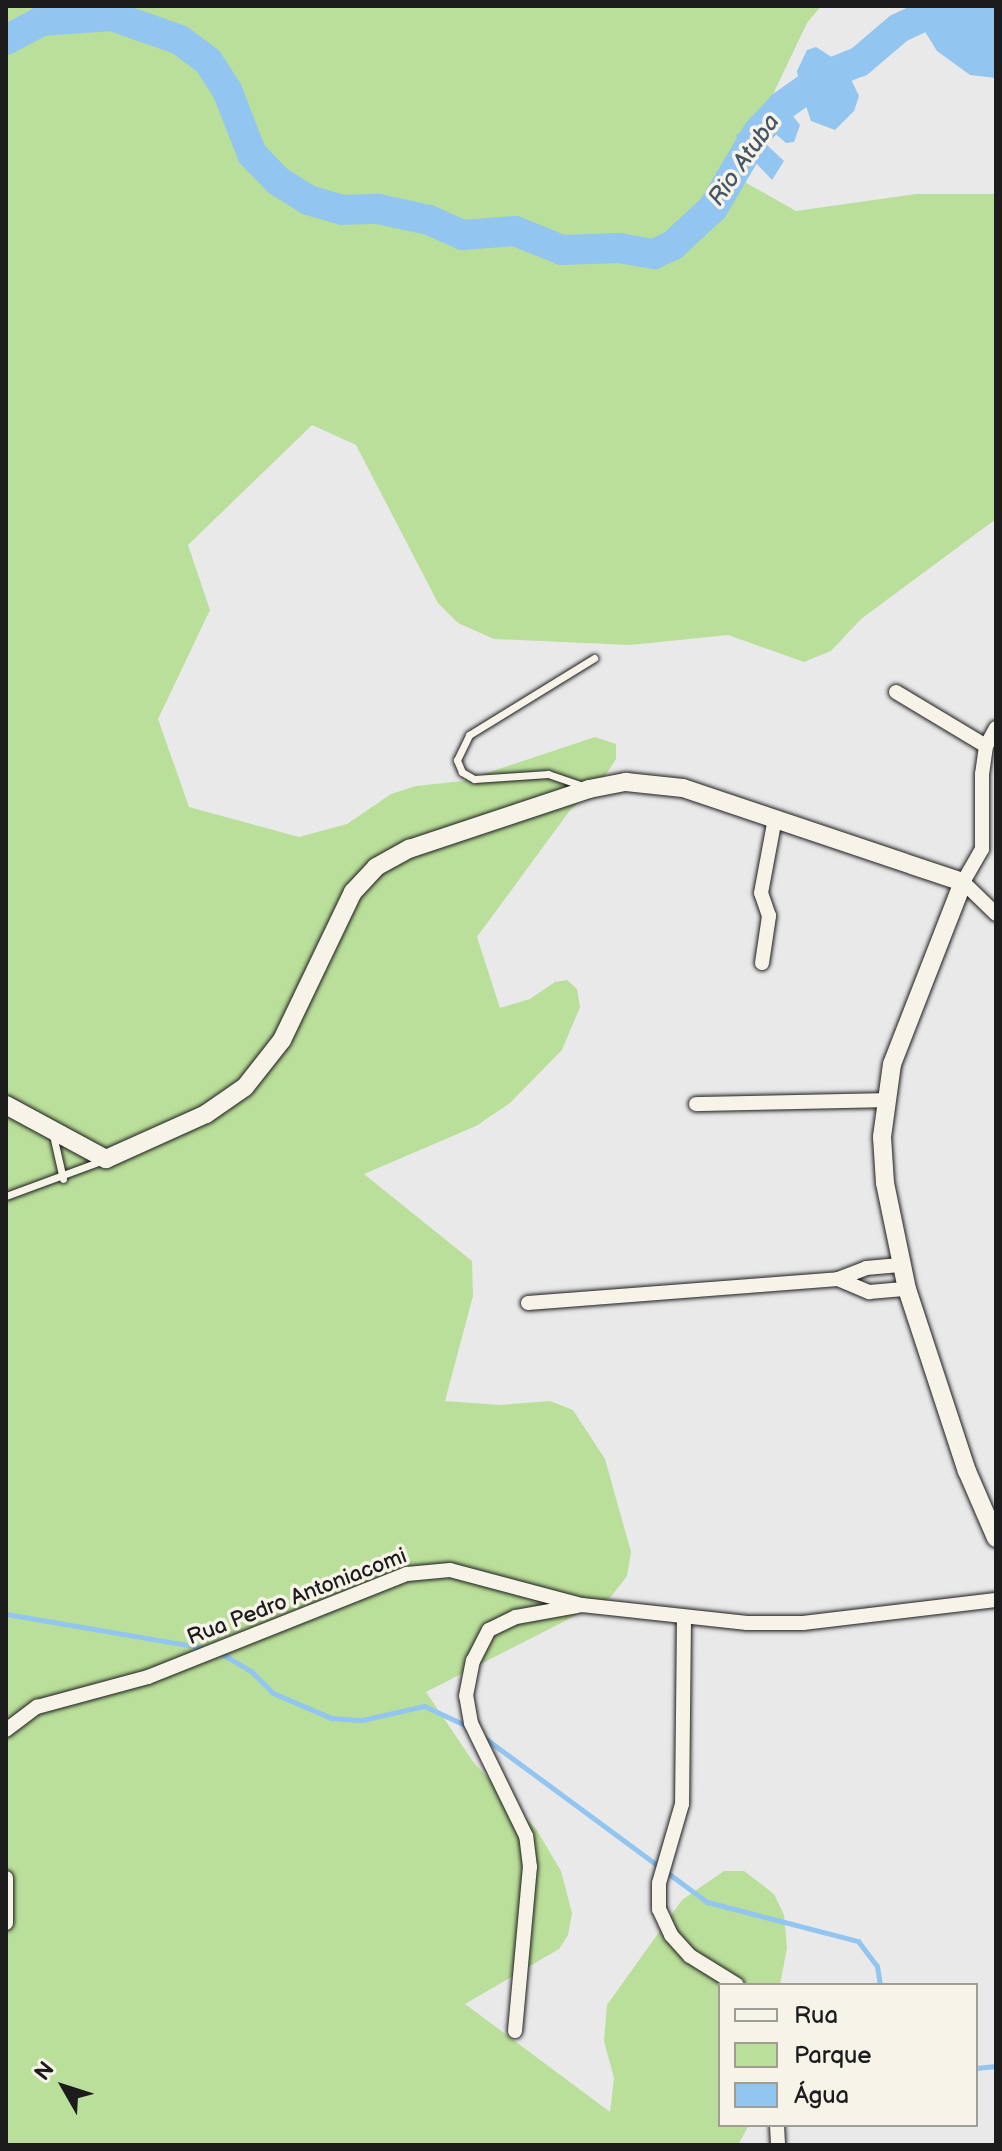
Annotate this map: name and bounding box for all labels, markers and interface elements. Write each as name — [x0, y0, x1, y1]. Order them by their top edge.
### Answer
water label: Rio Atuba — [702, 109, 786, 211]
street label: Rua Pedro Antoniacomi — [184, 1543, 410, 1651]
legend — [718, 1983, 978, 2127]
text: Rua — [794, 2001, 838, 2030]
text: Parque — [794, 2041, 872, 2070]
north arrow — [24, 2047, 104, 2127]
text: N — [29, 2057, 61, 2087]
text: Água — [794, 2081, 849, 2110]

